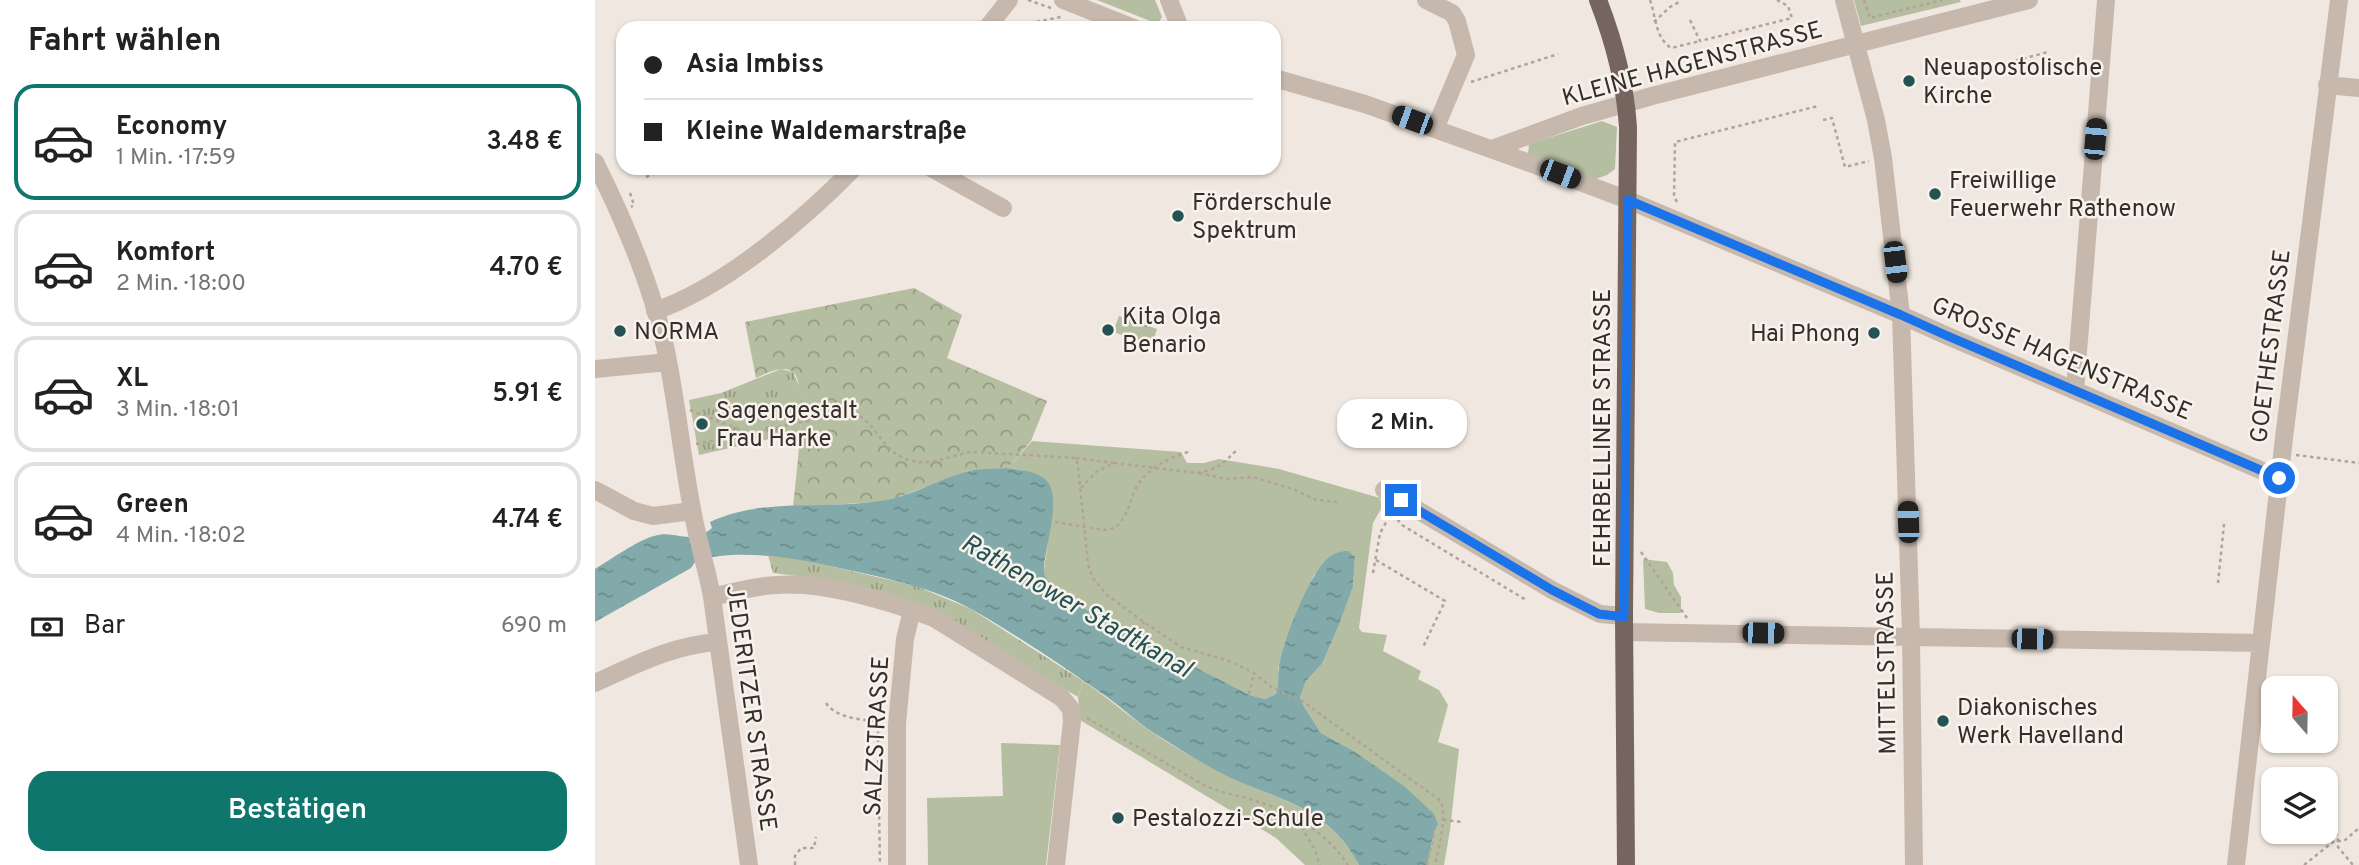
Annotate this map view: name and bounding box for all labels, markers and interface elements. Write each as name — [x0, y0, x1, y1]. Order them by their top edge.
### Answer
street label: KLEINE HAGENSTRASSE — [1559, 16, 1826, 114]
text: Fahrt wählen — [28, 22, 221, 62]
text: Asia Imbiss — [686, 49, 824, 82]
place label: Neuapostolische Kirche — [1923, 54, 2102, 112]
marker: Neuapostolische Kirche — [1901, 73, 1917, 89]
car — [1389, 103, 1436, 137]
icon: car — [32, 111, 95, 174]
text: Economy — [116, 111, 227, 144]
text: Kleine Waldemarstraße — [686, 116, 967, 149]
car — [2083, 117, 2108, 161]
text: 3.48 € — [486, 126, 563, 159]
text: 1 Min. · 17:59 — [116, 144, 236, 173]
car — [1537, 157, 1584, 191]
place label: Freiwillige Feuerwehr Rathenow — [1949, 167, 2176, 225]
marker: Freiwillige Feuerwehr Rathenow — [1927, 186, 1943, 202]
place label: Förderschule Spektrum — [1192, 189, 1332, 247]
marker: Förderschule Spektrum — [1170, 208, 1186, 224]
icon: car — [32, 237, 95, 300]
text: Komfort — [116, 237, 215, 270]
car — [1883, 240, 1908, 284]
street label: GOETHESTRASSE — [2245, 248, 2299, 445]
text: 4.70 € — [489, 252, 563, 285]
text: 2 Min. · 18:00 — [116, 270, 246, 299]
street label: FEHRBELLINER STRASSE — [1589, 289, 1619, 567]
street label: GROSSE HAGENSTRASSE — [1926, 291, 2196, 428]
place label: Kita Olga Benario — [1122, 303, 1221, 361]
place label: NORMA — [634, 318, 719, 348]
place label: Hai Phong — [1750, 320, 1860, 350]
marker: Kita Olga Benario — [1100, 322, 1116, 338]
marker: NORMA — [612, 323, 628, 339]
marker: Hai Phong — [1866, 325, 1882, 341]
icon: car — [32, 363, 95, 426]
text: XL — [116, 363, 148, 396]
text: 5.91 € — [492, 378, 563, 411]
text: 3 Min. · 18:01 — [116, 396, 240, 425]
place label: Sagengestalt Frau Harke — [716, 397, 858, 455]
callout: 2 Min. — [1336, 398, 1466, 448]
text: 2 Min. — [1370, 409, 1434, 438]
marker: Sagengestalt Frau Harke — [694, 416, 710, 432]
route start — [2263, 462, 2295, 494]
route end — [1385, 484, 1417, 516]
icon: car — [32, 489, 95, 552]
text: Green — [116, 489, 189, 522]
car — [1897, 501, 1920, 543]
text: 4.74 € — [492, 504, 563, 537]
text: 4 Min. · 18:02 — [116, 522, 246, 551]
water label: Rathenower Stadtkanal — [955, 528, 1198, 687]
street label: MITTELSTRASSE — [1871, 571, 1905, 755]
street label: JEDERITZER STRASSE — [718, 583, 782, 833]
icon: cash — [28, 608, 66, 646]
text: Bar — [84, 610, 125, 643]
text: 690 m — [501, 612, 567, 641]
car — [1742, 622, 1785, 644]
car — [2011, 628, 2054, 650]
street label: SALZSTRASSE — [859, 655, 897, 817]
north arrow — [2261, 676, 2338, 752]
map controls — [2261, 676, 2338, 844]
place label: Diakonisches Werk Havelland — [1957, 694, 2124, 752]
marker: Diakonisches Werk Havelland — [1935, 713, 1951, 729]
button: layers — [2261, 767, 2338, 844]
button: Bestätigen — [28, 771, 567, 851]
place label: Pestalozzi-Schule — [1132, 805, 1324, 835]
marker: Pestalozzi-Schule — [1110, 810, 1126, 826]

